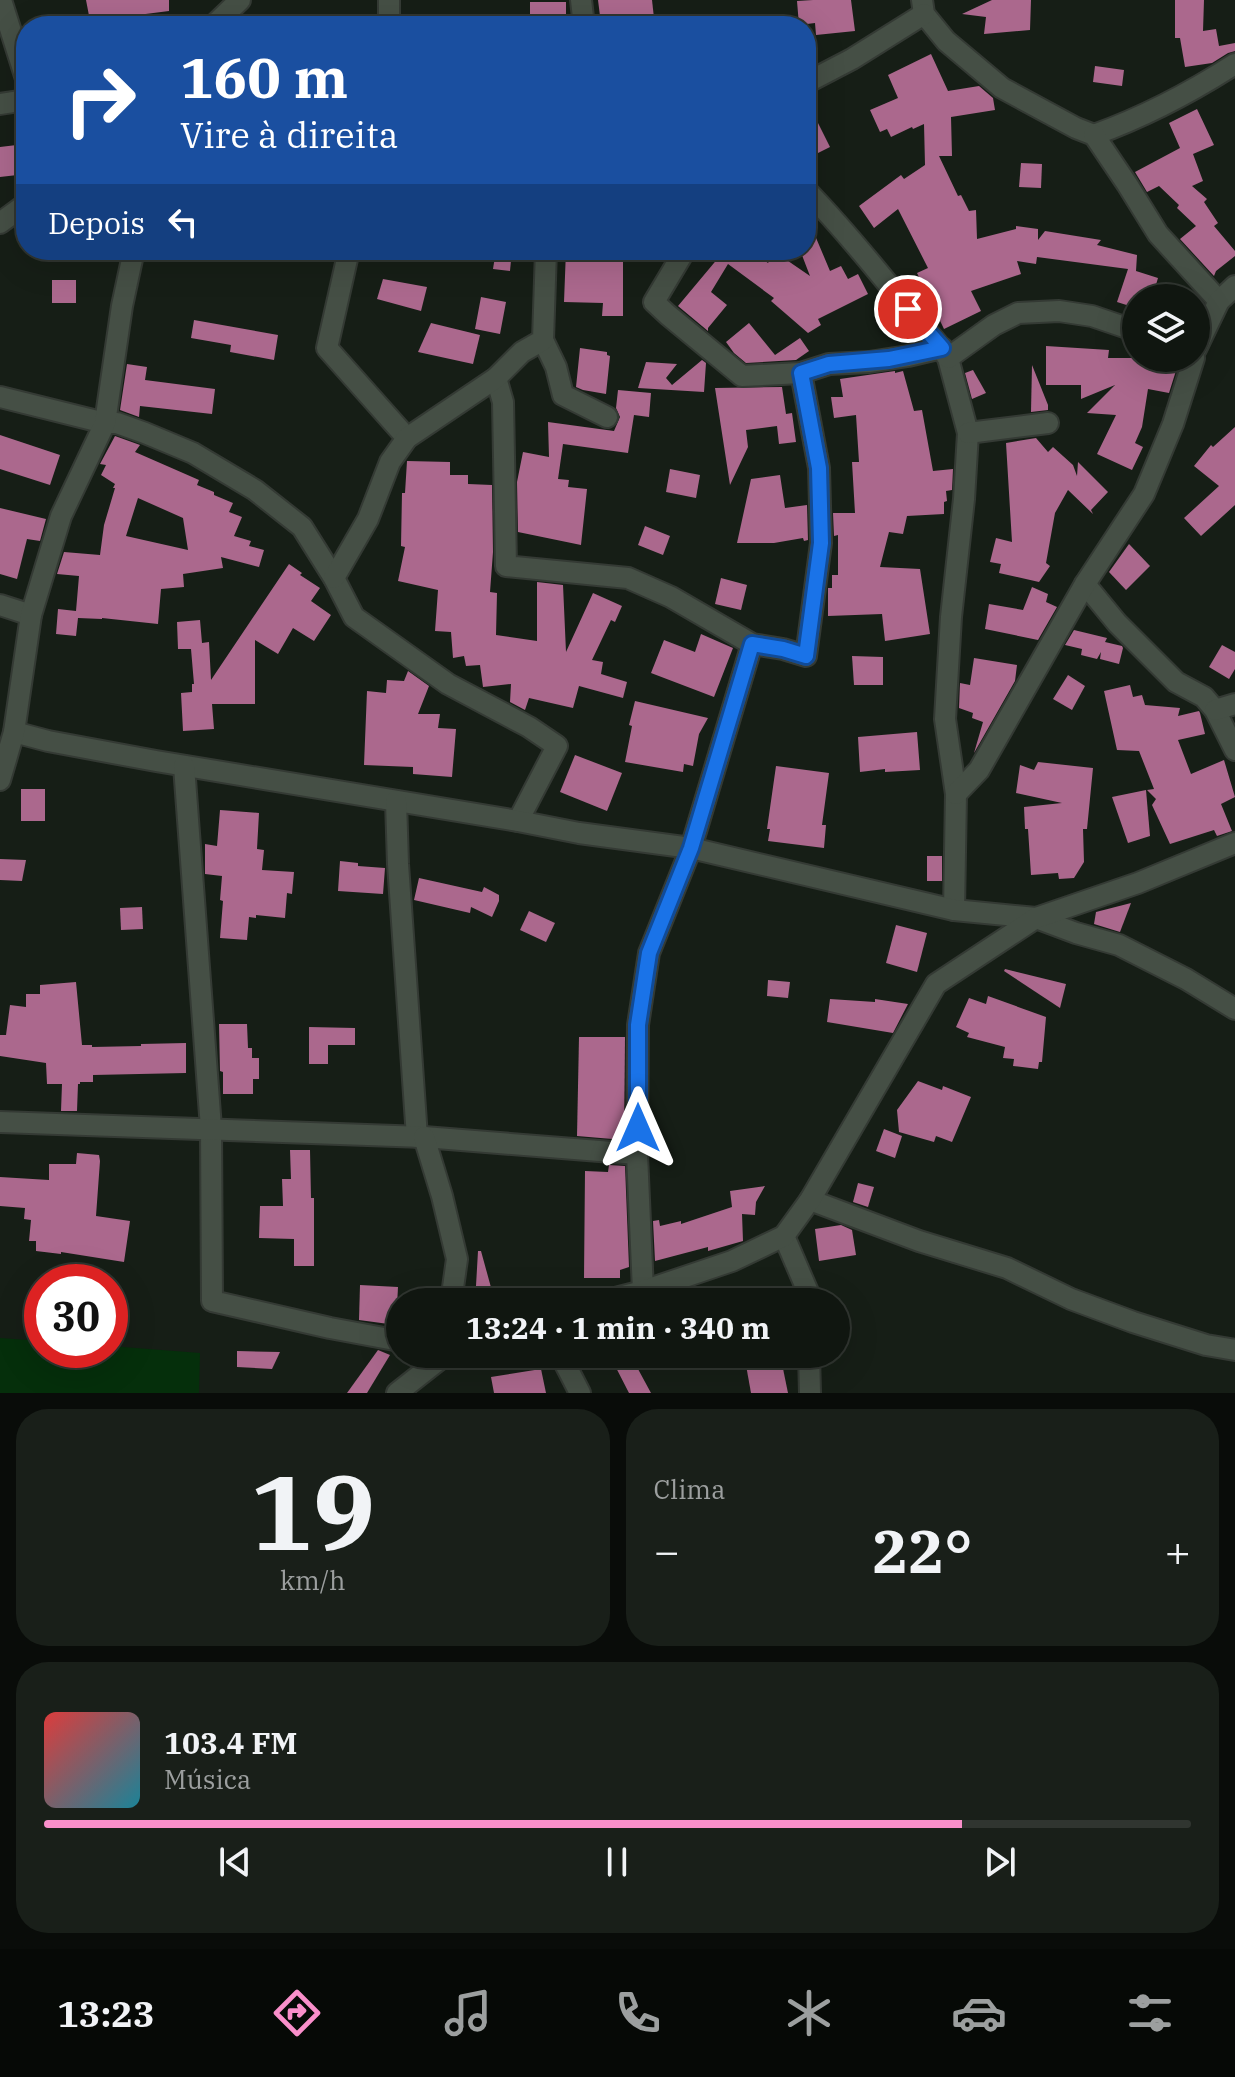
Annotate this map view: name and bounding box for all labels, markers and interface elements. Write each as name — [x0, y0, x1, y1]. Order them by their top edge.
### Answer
text: 160 m — [180, 41, 348, 113]
icon: right — [48, 48, 152, 152]
text: Vire à direita — [180, 111, 398, 158]
icon: left — [161, 200, 205, 244]
text: Depois — [48, 203, 145, 242]
pin — [874, 275, 942, 343]
map controls — [1122, 284, 1210, 372]
button: layers — [1122, 284, 1210, 372]
icon: arrive — [886, 287, 930, 331]
position arrow — [596, 1086, 680, 1170]
speed limit sign: 30 — [24, 1264, 128, 1368]
text: 13:24 · 1 min · 340 m — [466, 1308, 770, 1347]
text: 19 — [250, 1443, 375, 1579]
text: Clima — [654, 1472, 725, 1506]
text: 22° — [872, 1511, 972, 1590]
text: − — [654, 1522, 680, 1579]
text: + — [1165, 1522, 1191, 1579]
text: km/h — [280, 1563, 346, 1597]
text: 103.4 FM — [164, 1723, 297, 1762]
text: Música — [164, 1762, 251, 1796]
icon: previous — [213, 1840, 257, 1884]
icon: pause — [595, 1840, 639, 1884]
icon: next — [978, 1840, 1022, 1884]
icon: directions — [269, 1985, 325, 2041]
icon: music — [440, 1985, 496, 2041]
icon: phone — [610, 1985, 666, 2041]
icon: climate — [781, 1985, 837, 2041]
icon: car — [951, 1985, 1007, 2041]
icon: filters — [1122, 1985, 1178, 2041]
text: 13:23 — [57, 1990, 155, 2037]

